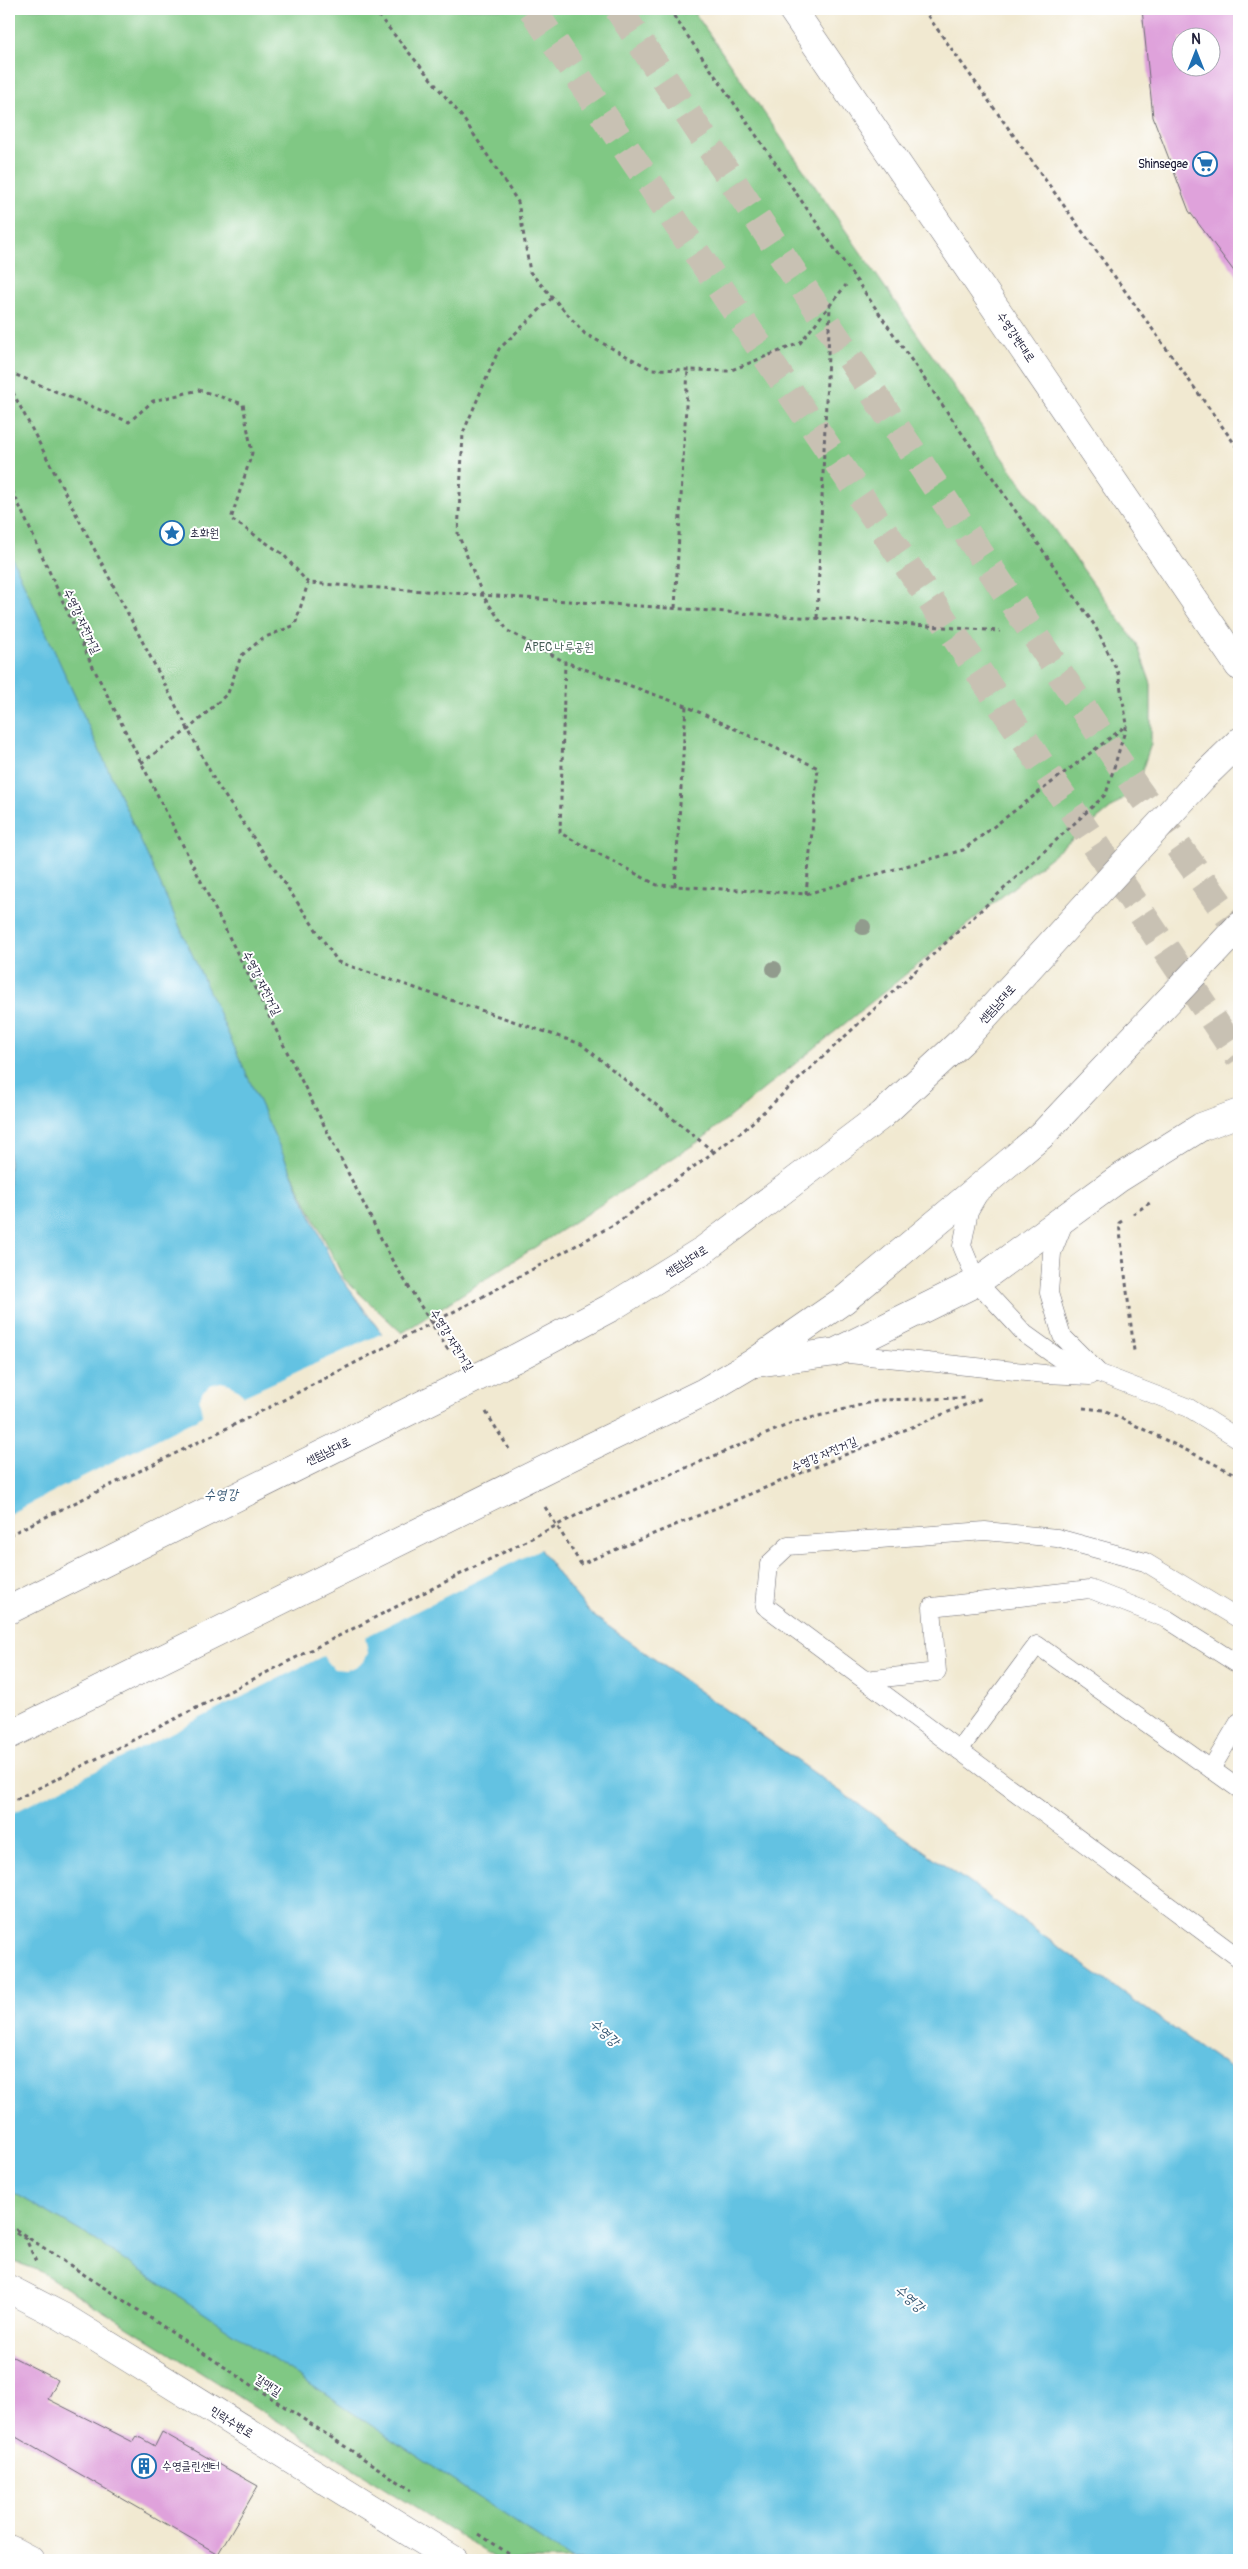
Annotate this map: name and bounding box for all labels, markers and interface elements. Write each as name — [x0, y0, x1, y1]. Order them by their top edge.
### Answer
north arrow — [1170, 28, 1220, 78]
text: N — [1191, 31, 1201, 48]
supermarket icon: Shinsegae — [1192, 151, 1218, 177]
place label: Shinsegae — [1138, 157, 1188, 172]
street label: 수영강변대로 — [993, 309, 1038, 365]
place icon: 초화원 — [159, 520, 185, 546]
place label: 초화원 — [190, 526, 219, 541]
street label: 수영강 자전거길 — [60, 586, 103, 657]
park label: APEC 나루공원 — [524, 640, 594, 655]
street label: 수영강 자전거길 — [239, 949, 284, 1018]
street label: 센텀남대로 — [976, 981, 1019, 1027]
street label: 센텀남대로 — [662, 1242, 711, 1281]
street label: 수영강 자전거길 — [427, 1307, 477, 1374]
street label: 센텀남대로 — [303, 1434, 353, 1469]
street label: 수영강 자전거길 — [789, 1434, 860, 1475]
water label: 수영강 — [204, 1486, 240, 1503]
water label: 수영강 — [587, 2015, 624, 2051]
water label: 수영강 — [891, 2281, 929, 2317]
street label: 갈맷길 — [251, 2371, 284, 2400]
street label: 민락수변로 — [207, 2403, 256, 2442]
building icon: 수영클린센터 — [131, 2453, 157, 2479]
place label: 수영클린센터 — [162, 2459, 220, 2474]

